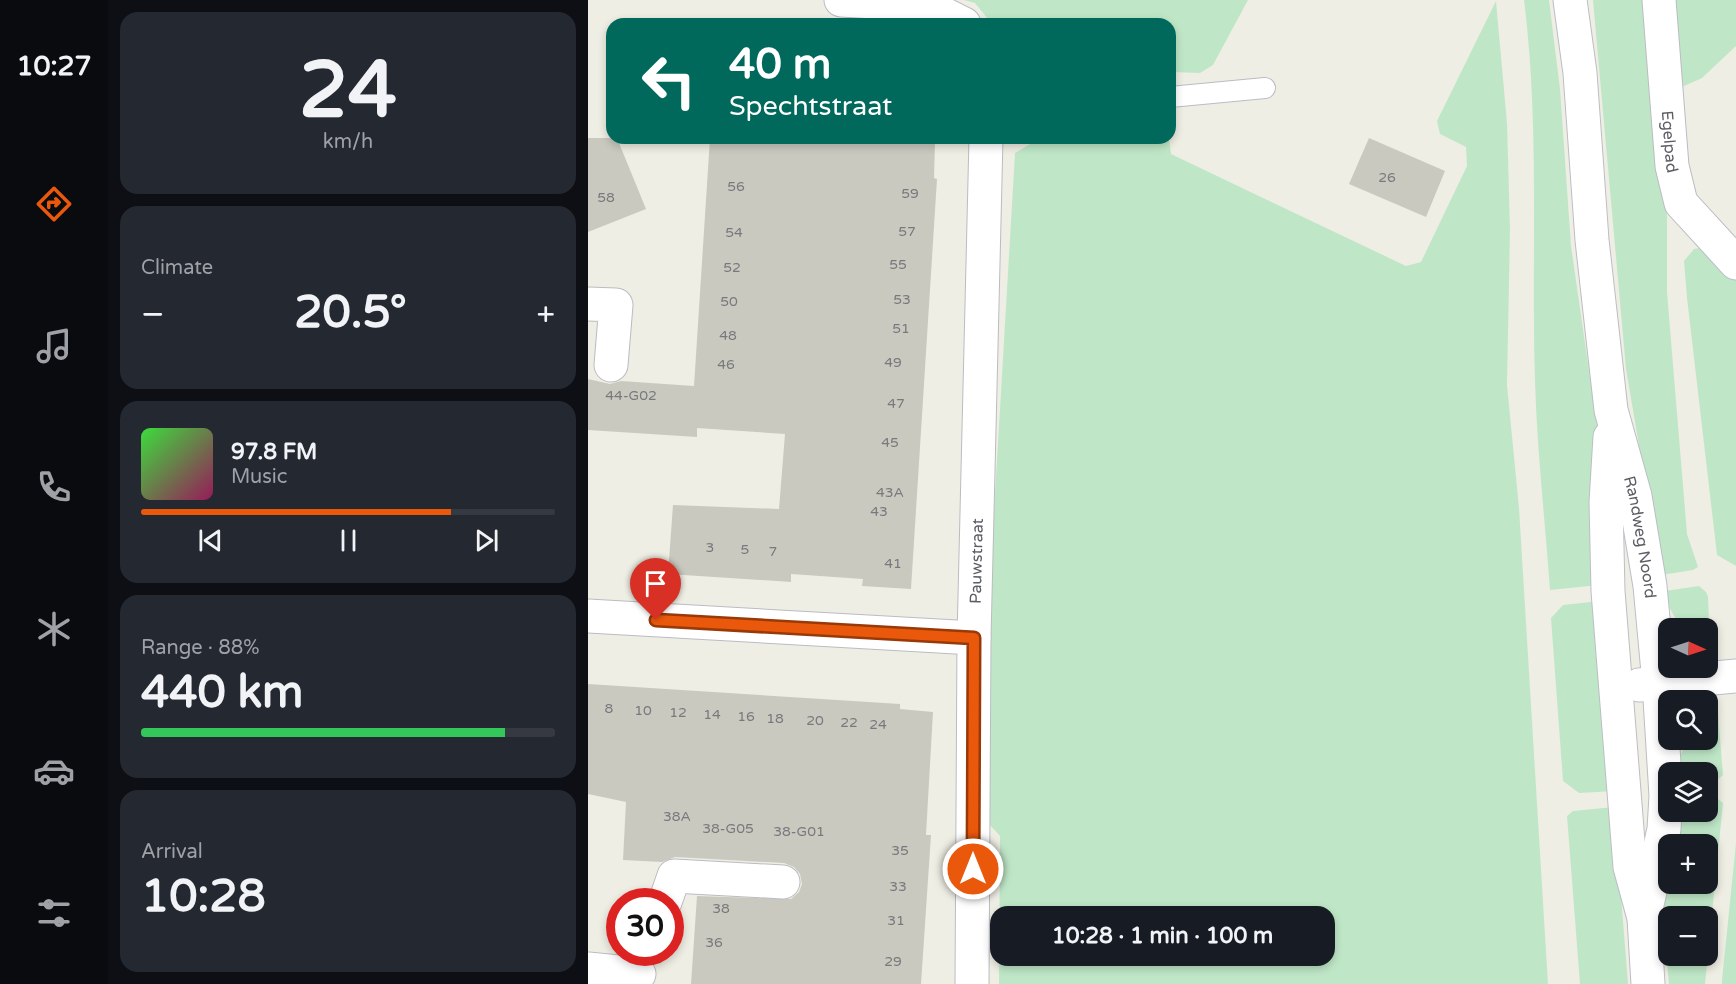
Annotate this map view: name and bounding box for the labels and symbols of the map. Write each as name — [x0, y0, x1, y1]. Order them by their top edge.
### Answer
street label: Egelpad — [1657, 110, 1682, 175]
house number: 26 — [1378, 169, 1396, 186]
house number: 56 — [727, 178, 745, 195]
house number: 59 — [901, 185, 919, 202]
house number: 58 — [597, 189, 615, 206]
house number: 57 — [898, 223, 916, 240]
house number: 54 — [725, 224, 743, 241]
house number: 55 — [889, 256, 907, 273]
house number: 52 — [723, 259, 741, 276]
house number: 53 — [893, 291, 911, 308]
house number: 50 — [720, 293, 738, 310]
house number: 51 — [892, 320, 910, 337]
house number: 48 — [719, 327, 737, 344]
house number: 49 — [884, 354, 902, 371]
house number: 46 — [717, 356, 735, 373]
house number: 44-G02 — [605, 387, 657, 404]
house number: 47 — [887, 395, 905, 412]
house number: 45 — [881, 434, 899, 451]
street label: Randweg Noord — [1619, 474, 1660, 599]
house number: 43A — [876, 484, 904, 501]
house number: 43 — [870, 503, 888, 520]
street label: Pauwstraat — [966, 518, 988, 604]
house number: 3 — [706, 539, 714, 556]
house number: 5 — [741, 541, 749, 558]
house number: 7 — [769, 543, 777, 560]
house number: 41 — [884, 555, 902, 572]
pin — [630, 558, 681, 620]
north arrow — [1658, 618, 1718, 678]
house number: 8 — [605, 700, 614, 717]
house number: 10 — [634, 702, 652, 719]
house number: 12 — [669, 704, 687, 721]
house number: 14 — [703, 706, 721, 723]
house number: 16 — [737, 708, 755, 725]
house number: 18 — [766, 710, 784, 727]
house number: 20 — [806, 712, 824, 729]
house number: 22 — [840, 714, 858, 731]
house number: 24 — [869, 716, 887, 733]
house number: 38A — [663, 808, 691, 825]
house number: 38-G05 — [702, 820, 754, 837]
house number: 38-G01 — [773, 823, 825, 840]
position arrow — [941, 837, 1005, 901]
house number: 35 — [891, 842, 909, 859]
house number: 33 — [889, 878, 907, 895]
speed limit sign: 30 — [606, 888, 684, 966]
house number: 38 — [712, 900, 730, 917]
house number: 31 — [887, 912, 905, 929]
house number: 36 — [705, 934, 723, 951]
house number: 29 — [884, 953, 902, 970]

